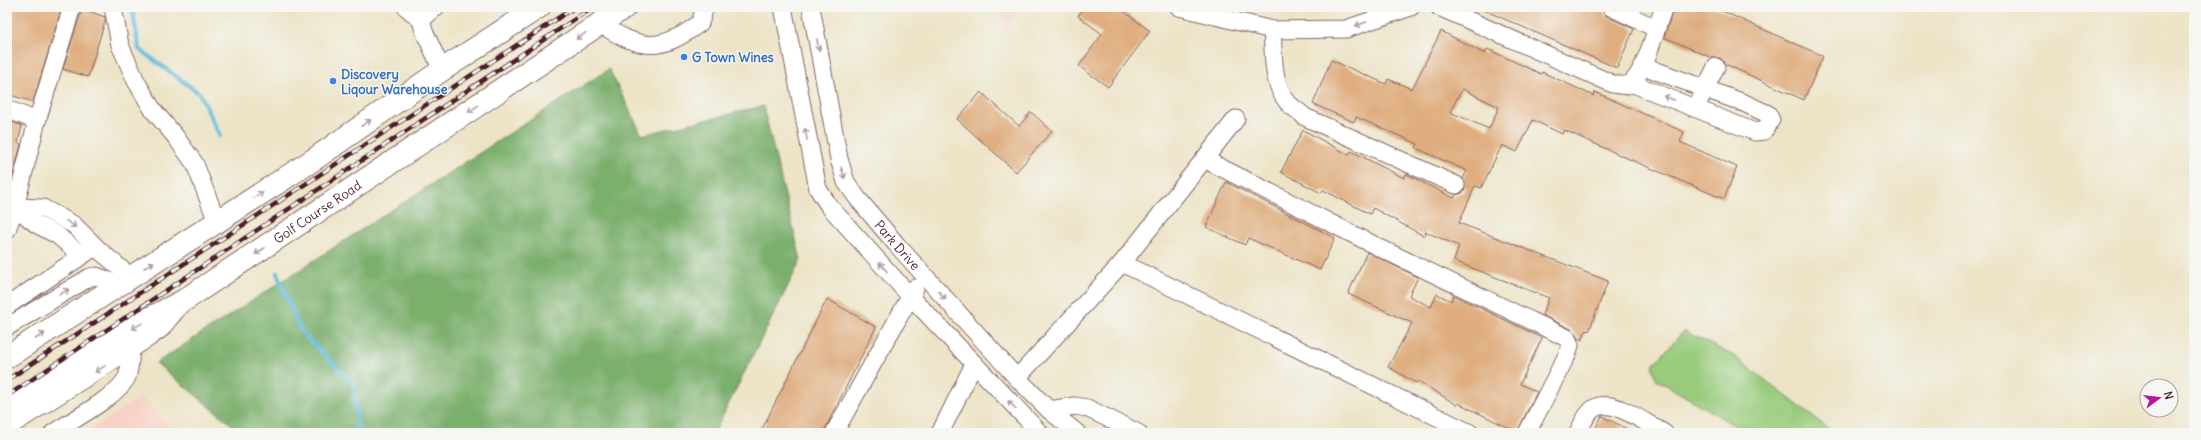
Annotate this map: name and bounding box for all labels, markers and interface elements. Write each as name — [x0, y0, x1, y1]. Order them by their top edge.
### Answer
one-way arrow — [1355, 21, 1368, 28]
one-way arrow — [575, 33, 587, 41]
one-way arrow — [814, 38, 822, 51]
place label: G Town Wines — [692, 49, 774, 66]
marker: G Town Wines — [679, 52, 689, 62]
place label: Discovery Liqour Warehouse — [341, 66, 448, 98]
marker: Discovery Liqour Warehouse — [328, 76, 338, 86]
one-way arrow — [1663, 93, 1675, 101]
one-way arrow — [468, 105, 479, 113]
one-way arrow — [361, 119, 372, 127]
one-way arrow — [802, 128, 810, 141]
one-way arrow — [840, 166, 848, 178]
street label: Golf Course Road — [270, 177, 365, 248]
one-way arrow — [252, 191, 264, 199]
street label: Park Drive — [871, 217, 923, 274]
one-way arrow — [66, 220, 77, 228]
one-way arrow — [254, 246, 265, 255]
one-way arrow — [143, 261, 154, 269]
one-way arrow — [879, 262, 888, 272]
one-way arrow — [58, 288, 70, 296]
one-way arrow — [937, 290, 947, 300]
one-way arrow — [131, 322, 143, 330]
one-way arrow — [34, 332, 45, 340]
one-way arrow — [94, 365, 105, 373]
north arrow — [2139, 378, 2179, 418]
text: N — [2161, 390, 2176, 401]
one-way arrow — [1008, 400, 1017, 410]

